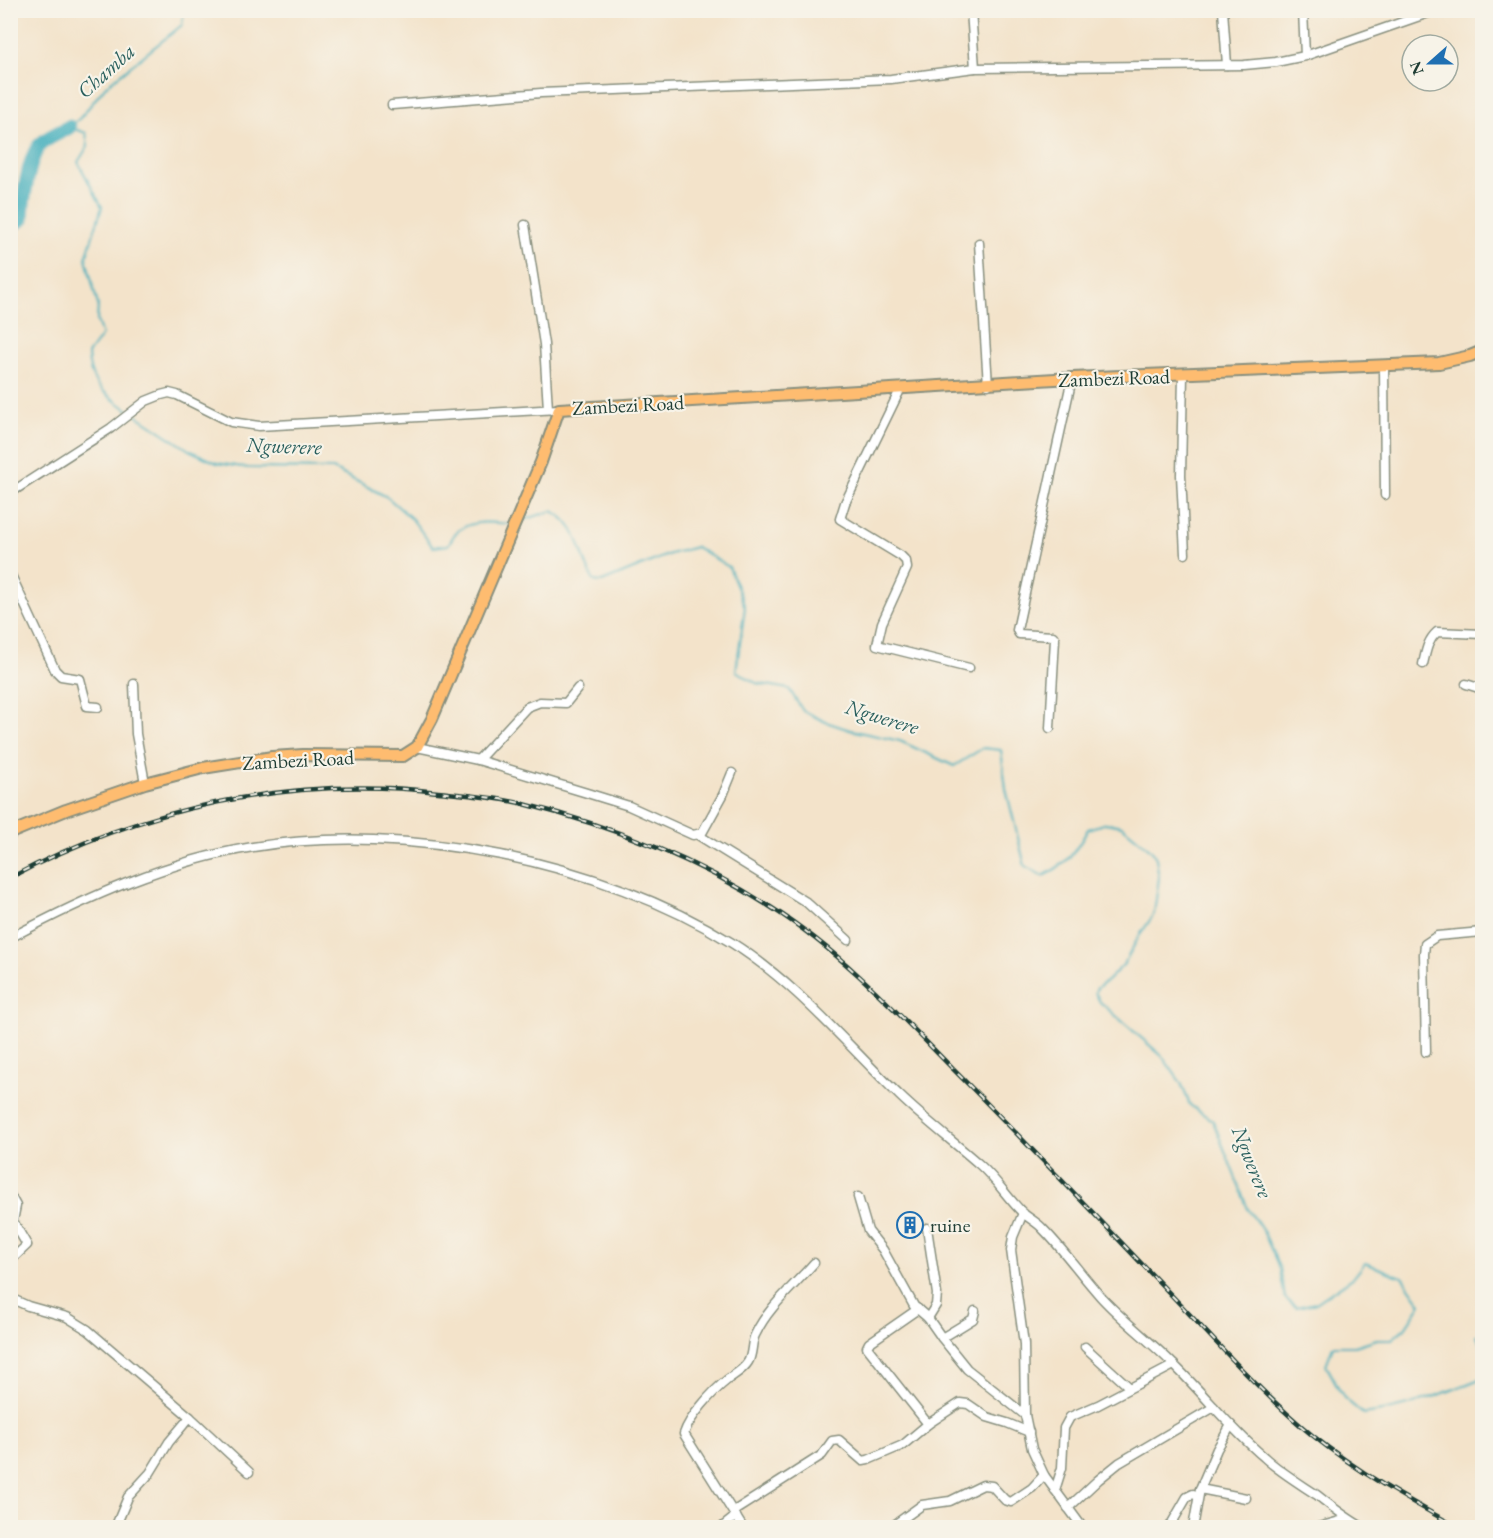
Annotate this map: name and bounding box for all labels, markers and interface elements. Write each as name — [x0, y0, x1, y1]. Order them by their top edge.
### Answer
north arrow — [1400, 33, 1460, 93]
water label: Chamba — [71, 37, 140, 104]
text: N — [1404, 58, 1429, 78]
street label: Zambezi Road — [1058, 363, 1171, 393]
street label: Zambezi Road — [571, 389, 685, 421]
water label: Ngwerere — [245, 431, 323, 460]
water label: Ngwerere — [841, 692, 923, 741]
street label: Zambezi Road — [241, 744, 355, 776]
water label: Ngwerere — [1225, 1121, 1279, 1203]
building icon: ruine — [895, 1210, 925, 1240]
place label: ruine — [930, 1212, 971, 1238]

